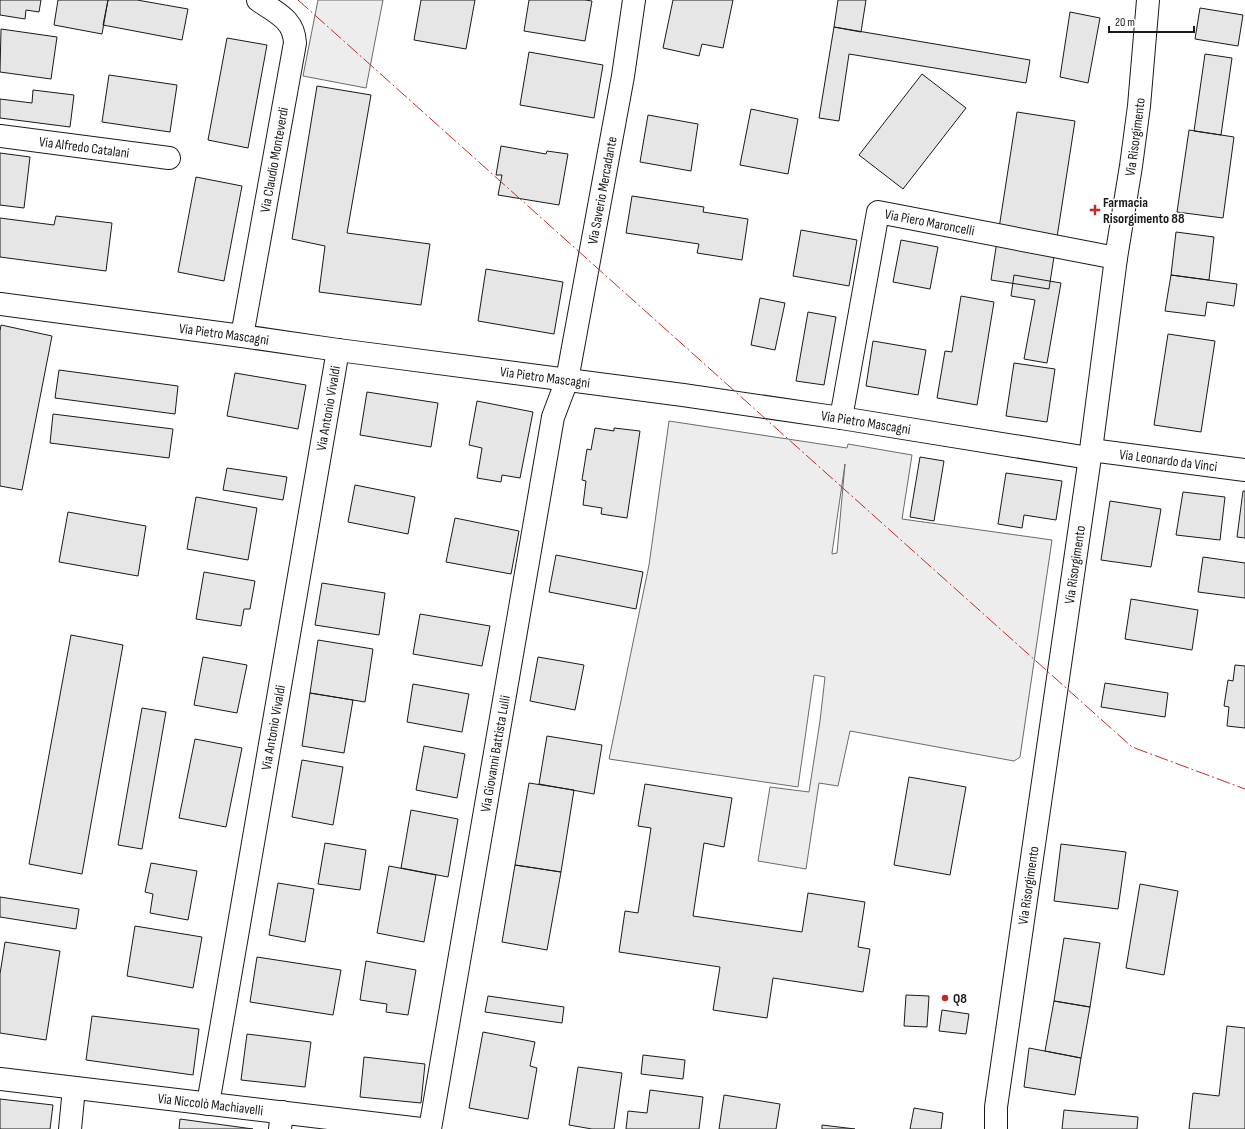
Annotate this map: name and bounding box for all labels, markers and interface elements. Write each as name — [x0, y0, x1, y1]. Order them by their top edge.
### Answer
scale bar — [1109, 8, 1194, 34]
text: 20 m — [1115, 15, 1135, 30]
street label: Via Risorgimento — [1121, 97, 1149, 177]
street label: Via Claudio Monteverdi — [256, 106, 292, 214]
street label: Via Alfredo Catalani — [38, 133, 130, 162]
street label: Via Saverio Mercadante — [584, 135, 621, 246]
place label: Farmacia Risorgimento 88 — [1103, 194, 1185, 227]
street label: Via Piero Maroncelli — [883, 205, 976, 239]
marker: Farmacia Risorgimento 88 — [1090, 205, 1100, 215]
street label: Via Pietro Mascagni — [178, 320, 270, 349]
street label: Via Pietro Mascagni — [499, 363, 591, 392]
street label: Via Antonio Vivaldi — [313, 364, 344, 452]
street label: Via Pietro Mascagni — [820, 407, 912, 438]
street label: Via Leonardo da Vinci — [1118, 446, 1218, 475]
street label: Via Risorgimento — [1061, 524, 1089, 605]
street label: Via Antonio Vivaldi — [258, 684, 289, 772]
street label: Via Giovanni Battista Lulli — [477, 694, 514, 813]
street label: Via Risorgimento — [1014, 845, 1043, 926]
place label: Q8 — [953, 990, 967, 1007]
marker: Q8 — [940, 993, 950, 1003]
street label: Via Niccolò Machiavelli — [157, 1090, 264, 1119]

